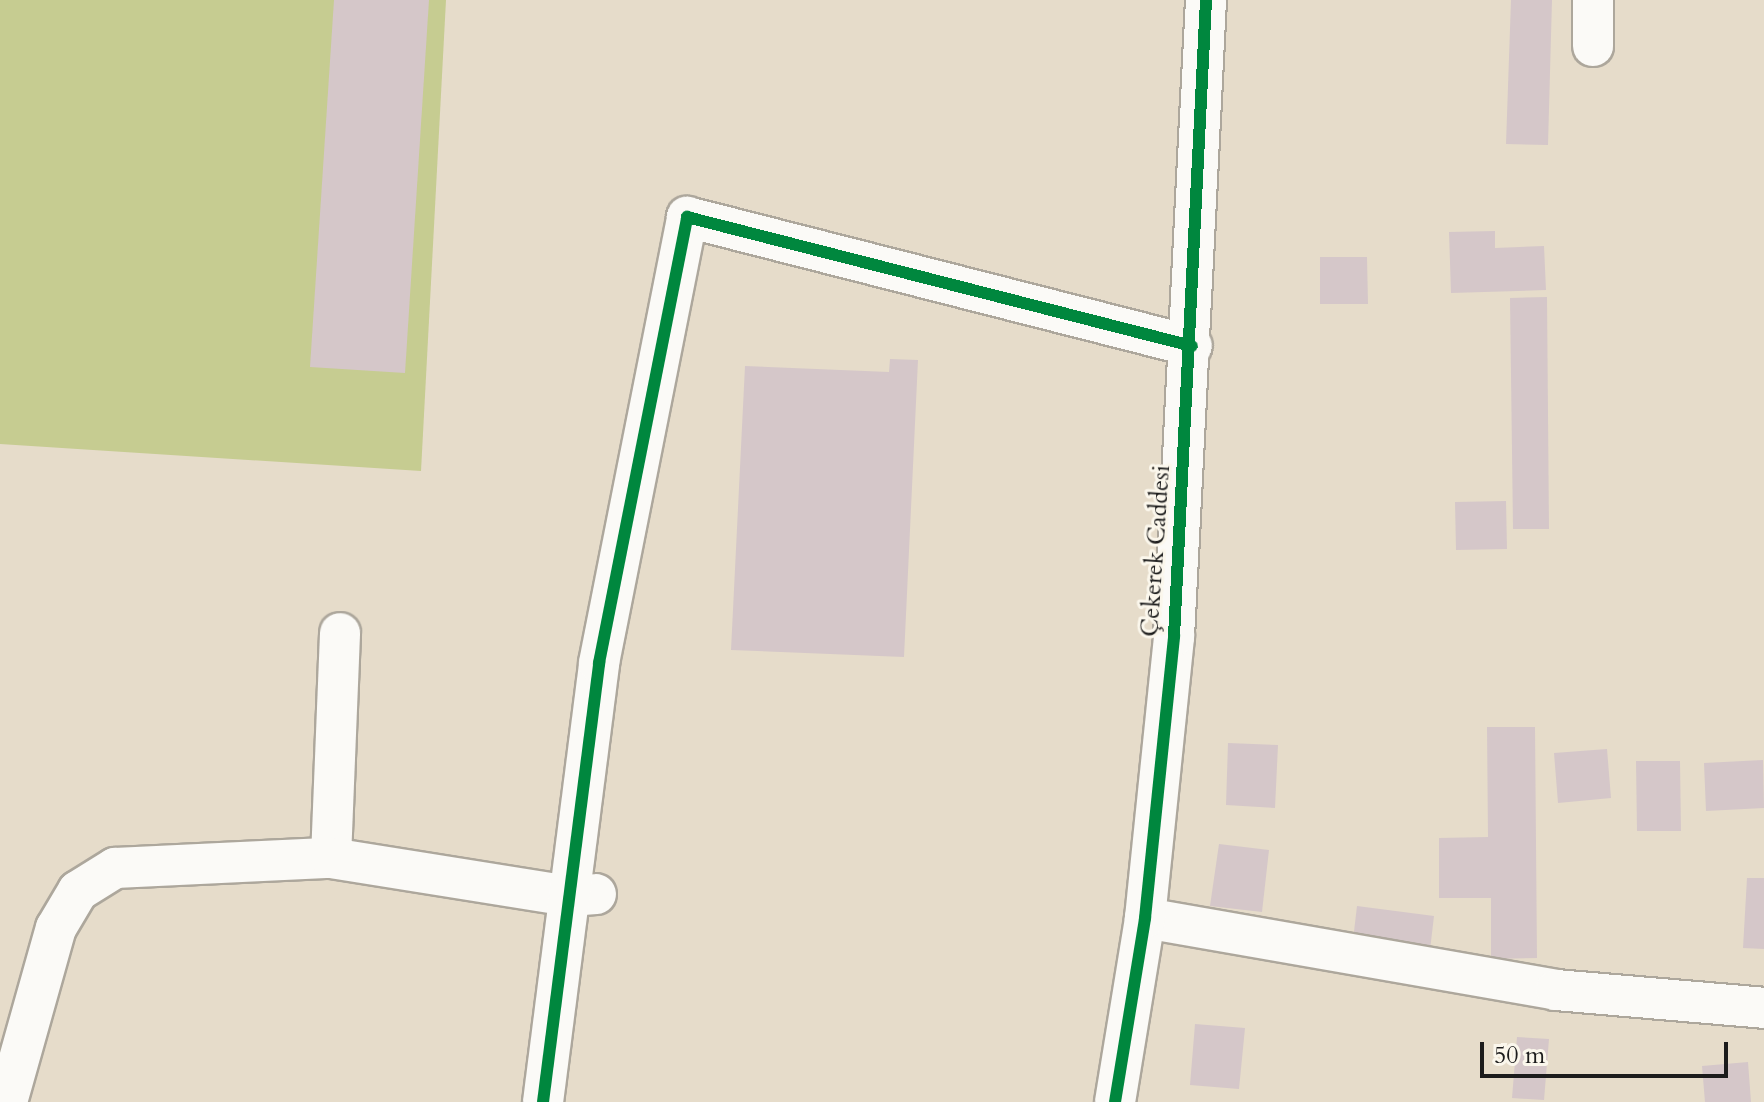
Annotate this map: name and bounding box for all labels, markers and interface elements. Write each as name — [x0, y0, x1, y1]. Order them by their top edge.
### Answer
street label: Çekerek Caddesi — [1136, 464, 1176, 638]
scale bar — [1484, 1026, 1732, 1076]
text: 50 m — [1494, 1039, 1545, 1072]

